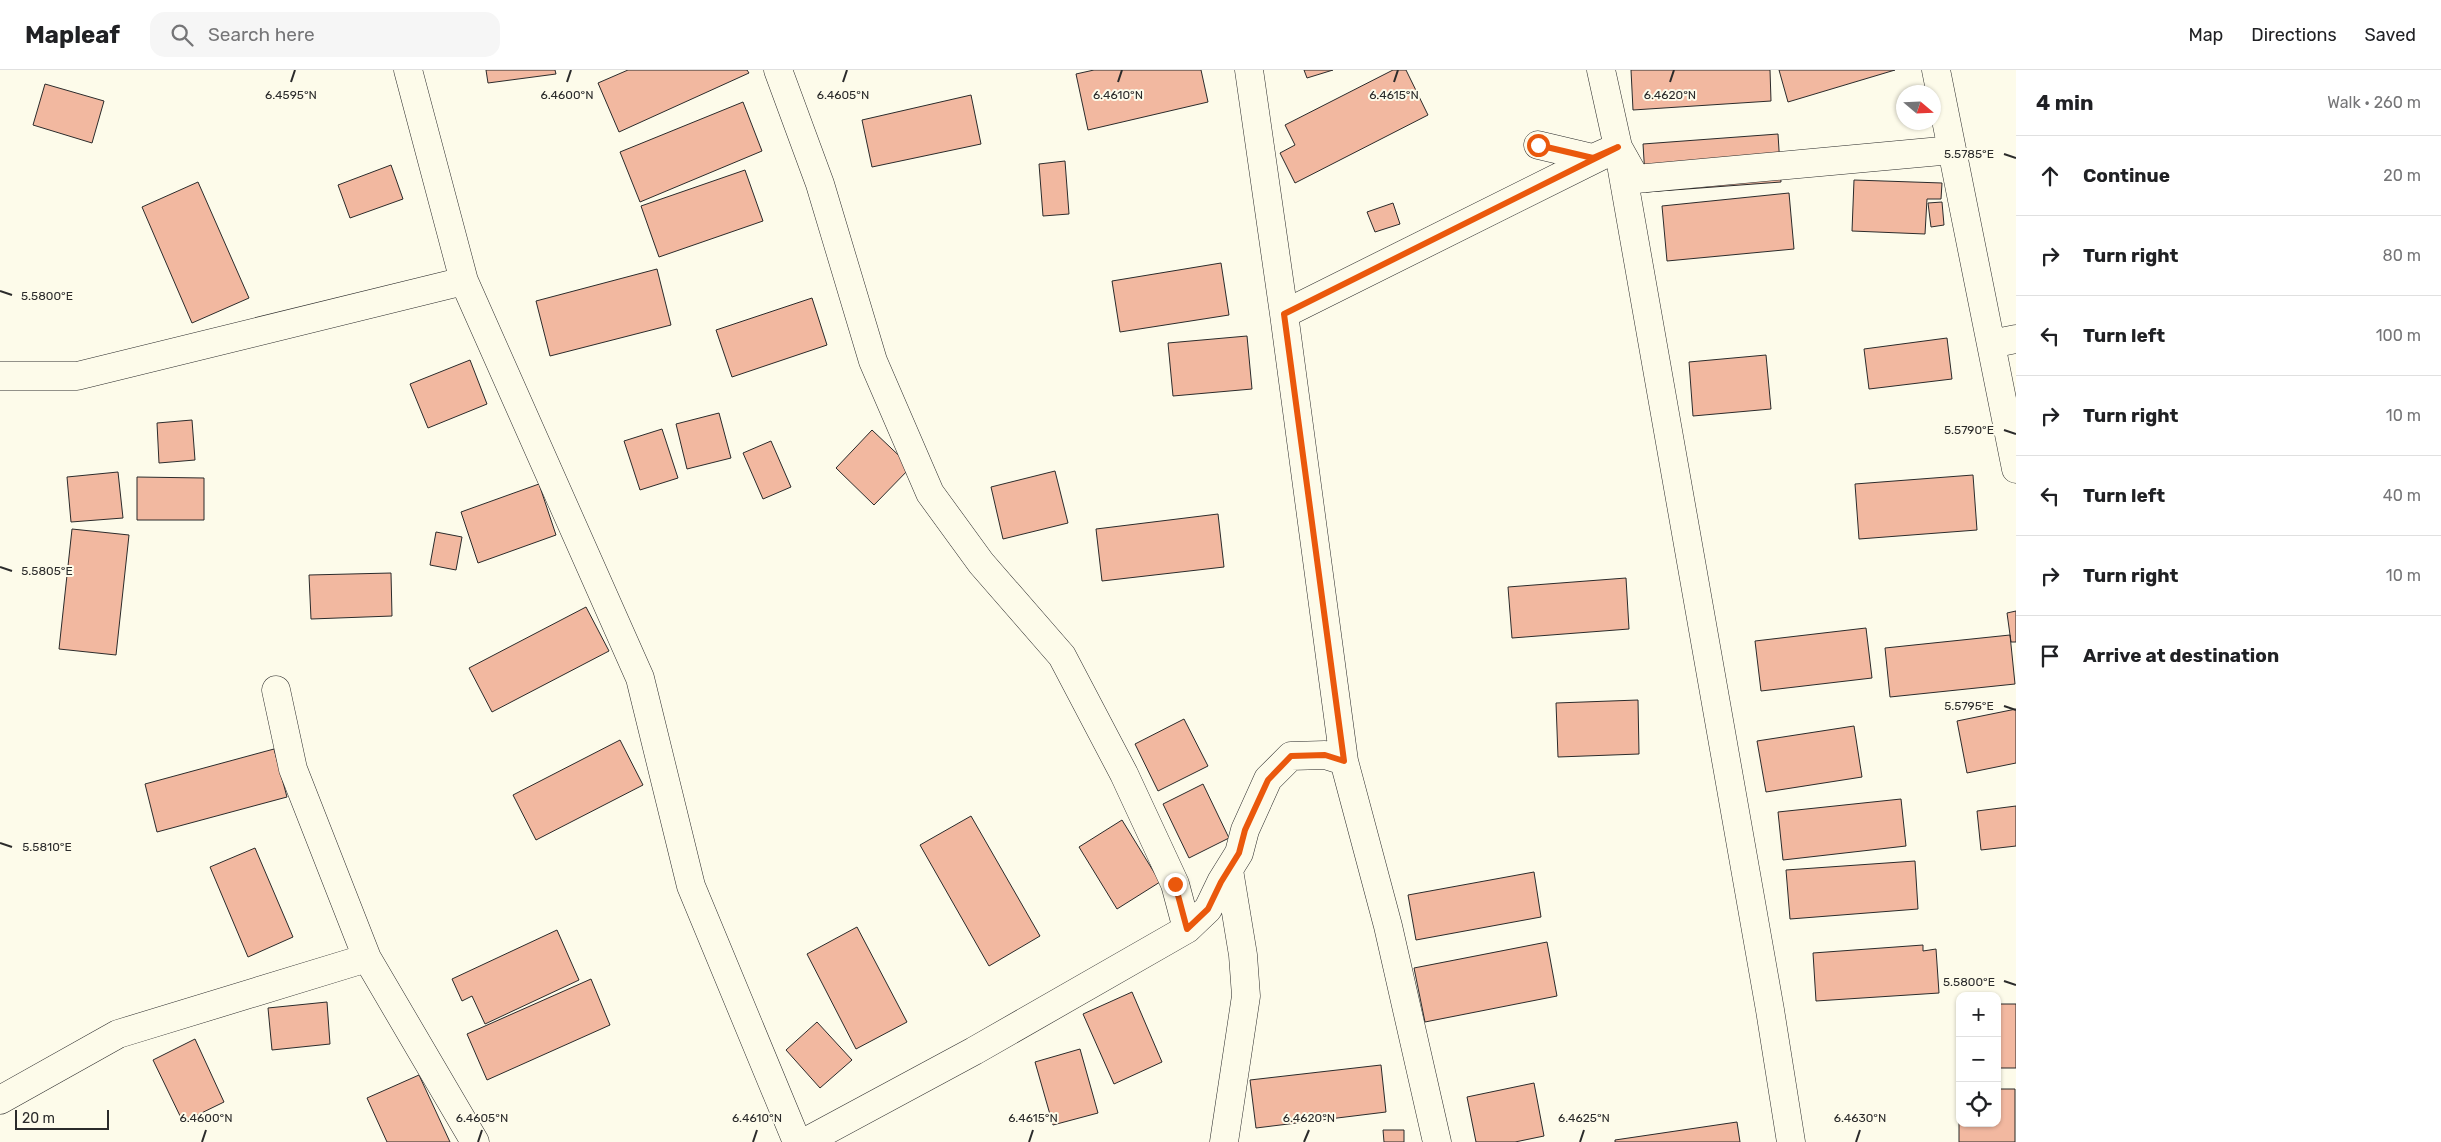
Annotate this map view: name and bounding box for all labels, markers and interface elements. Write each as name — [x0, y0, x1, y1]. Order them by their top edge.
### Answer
search box — [150, 12, 500, 57]
text: Mapleaf — [25, 21, 120, 49]
icon: search — [168, 21, 196, 49]
text: Search here — [208, 23, 315, 46]
text: Map — [2188, 24, 2223, 46]
text: Directions — [2251, 24, 2337, 46]
text: Saved — [2365, 24, 2416, 46]
north arrow — [1896, 85, 1941, 130]
text: 6.4595°N — [265, 88, 317, 102]
text: 6.4600°N — [541, 88, 594, 102]
text: 6.4605°N — [817, 88, 869, 102]
text: 6.4610°N — [1093, 88, 1143, 102]
text: 6.4615°N — [1369, 88, 1419, 102]
text: 6.4620°N — [1644, 88, 1696, 102]
text: 4 min — [2036, 90, 2094, 115]
text: Walk · 260 m — [2327, 93, 2421, 112]
route start — [1527, 134, 1550, 157]
text: 5.5785°E — [1944, 147, 1994, 161]
icon: ahead — [2036, 162, 2064, 190]
text: Continue — [2083, 164, 2170, 187]
text: 20 m — [2383, 166, 2421, 185]
icon: right — [2036, 242, 2064, 270]
text: Turn right — [2083, 244, 2178, 267]
text: 80 m — [2383, 246, 2421, 265]
text: 5.5800°E — [21, 289, 73, 303]
icon: left — [2036, 322, 2064, 350]
text: Turn left — [2083, 324, 2165, 347]
text: 100 m — [2376, 326, 2421, 345]
icon: right — [2036, 402, 2064, 430]
text: Turn right — [2083, 404, 2178, 427]
text: 10 m — [2386, 406, 2421, 425]
text: 5.5790°E — [1944, 423, 1994, 437]
icon: left — [2036, 482, 2064, 510]
text: Turn left — [2083, 484, 2165, 507]
text: 40 m — [2383, 486, 2421, 505]
icon: right — [2036, 562, 2064, 590]
text: 5.5805°E — [21, 564, 73, 578]
text: Turn right — [2083, 564, 2178, 587]
text: 10 m — [2386, 566, 2421, 585]
icon: arrive — [2036, 642, 2064, 670]
text: Arrive at destination — [2083, 644, 2279, 667]
text: 5.5795°E — [1944, 699, 1994, 713]
text: 5.5810°E — [22, 840, 72, 854]
route end — [1164, 873, 1187, 896]
text: 5.5800°E — [1943, 975, 1995, 989]
map controls — [1956, 992, 2001, 1127]
button: + — [1956, 992, 2001, 1037]
button: − — [1956, 1037, 2001, 1082]
button: locate — [1956, 1082, 2001, 1127]
scale bar — [15, 1107, 109, 1130]
text: 20 m — [22, 1110, 55, 1127]
text: 6.4600°N — [180, 1111, 233, 1125]
text: 6.4605°N — [456, 1111, 508, 1125]
text: 6.4610°N — [732, 1111, 782, 1125]
text: 6.4615°N — [1008, 1111, 1058, 1125]
text: 6.4620°N — [1283, 1111, 1335, 1125]
text: 6.4625°N — [1558, 1111, 1610, 1125]
text: 6.4630°N — [1834, 1111, 1886, 1125]

